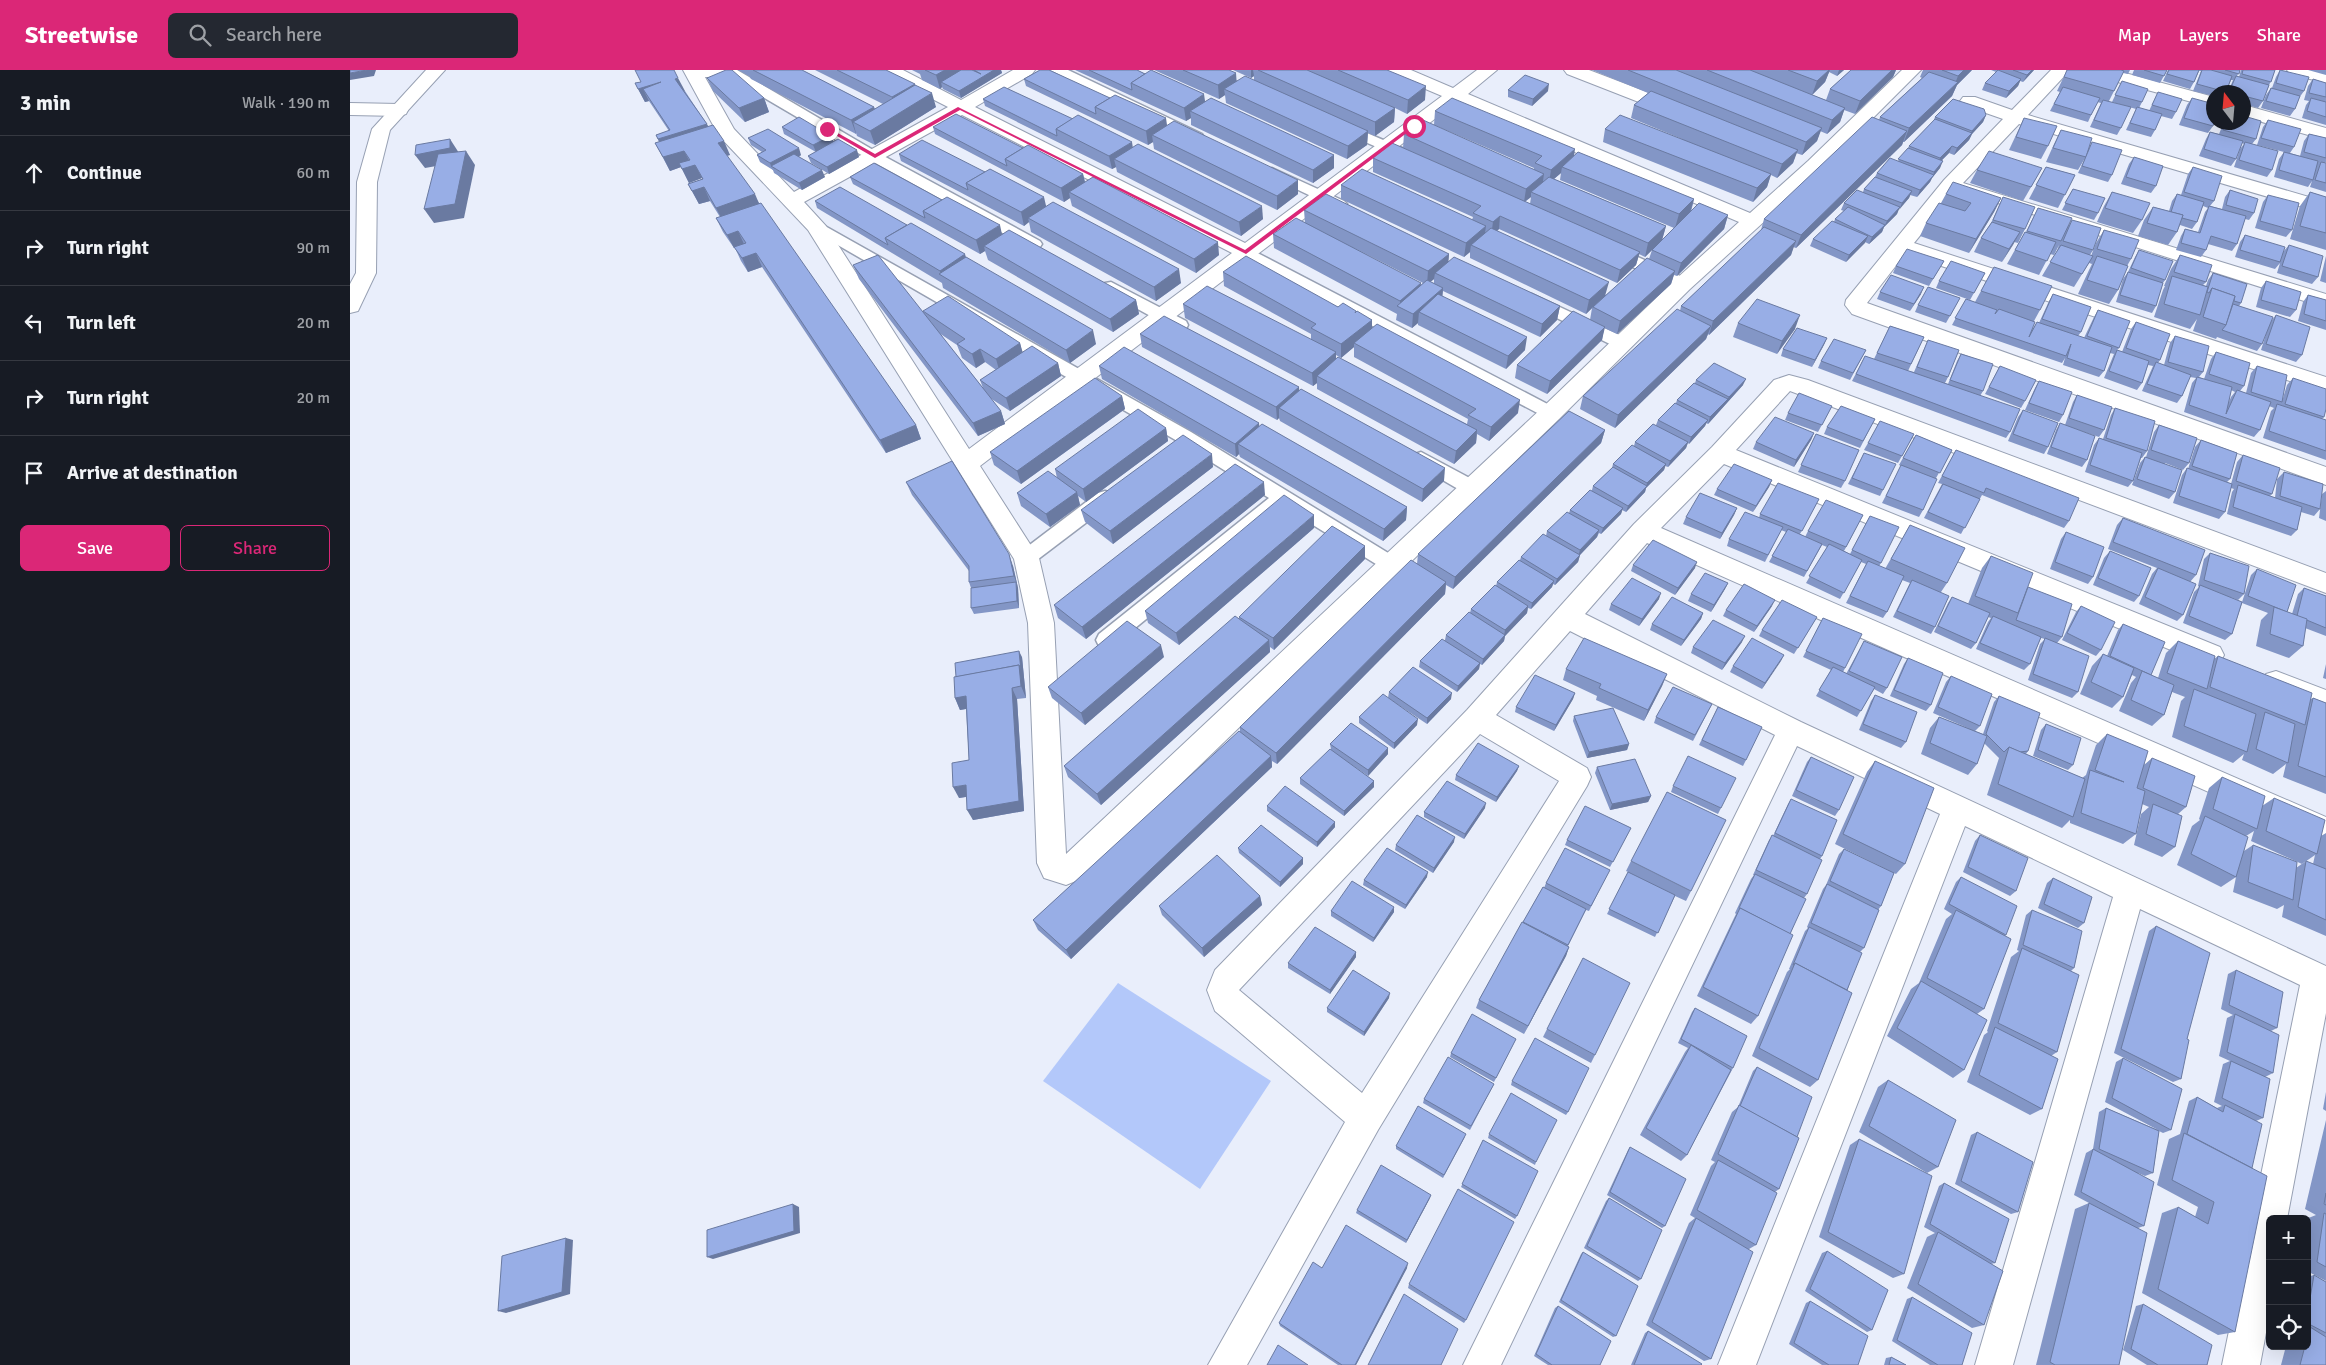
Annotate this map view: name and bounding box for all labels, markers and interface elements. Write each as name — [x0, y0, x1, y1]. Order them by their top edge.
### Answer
search box — [168, 13, 518, 58]
text: Streetwise — [25, 20, 138, 50]
icon: search — [186, 21, 214, 49]
text: Search here — [226, 23, 322, 47]
text: Map — [2118, 24, 2151, 46]
text: Layers — [2179, 24, 2229, 46]
text: Share — [2257, 24, 2301, 46]
north arrow — [2206, 85, 2251, 130]
text: 3 min — [20, 90, 71, 116]
text: Walk · 190 m — [242, 93, 330, 113]
route start — [1403, 115, 1426, 138]
route end — [816, 118, 839, 141]
icon: ahead — [20, 159, 48, 187]
text: Continue — [67, 161, 142, 185]
text: 60 m — [296, 163, 330, 183]
icon: right — [20, 234, 48, 262]
text: Turn right — [67, 236, 149, 260]
text: 90 m — [296, 238, 330, 258]
icon: left — [20, 309, 48, 337]
text: Turn left — [67, 311, 136, 335]
text: 20 m — [296, 313, 330, 333]
icon: right — [20, 384, 48, 412]
text: Turn right — [67, 386, 149, 410]
text: 20 m — [296, 388, 330, 408]
icon: arrive — [20, 459, 48, 487]
text: Arrive at destination — [67, 461, 238, 485]
button: Save — [20, 525, 170, 571]
button: Share — [180, 525, 330, 571]
map controls — [2266, 1215, 2311, 1350]
button: + — [2266, 1215, 2311, 1260]
button: − — [2266, 1260, 2311, 1305]
button: locate — [2266, 1305, 2311, 1350]

